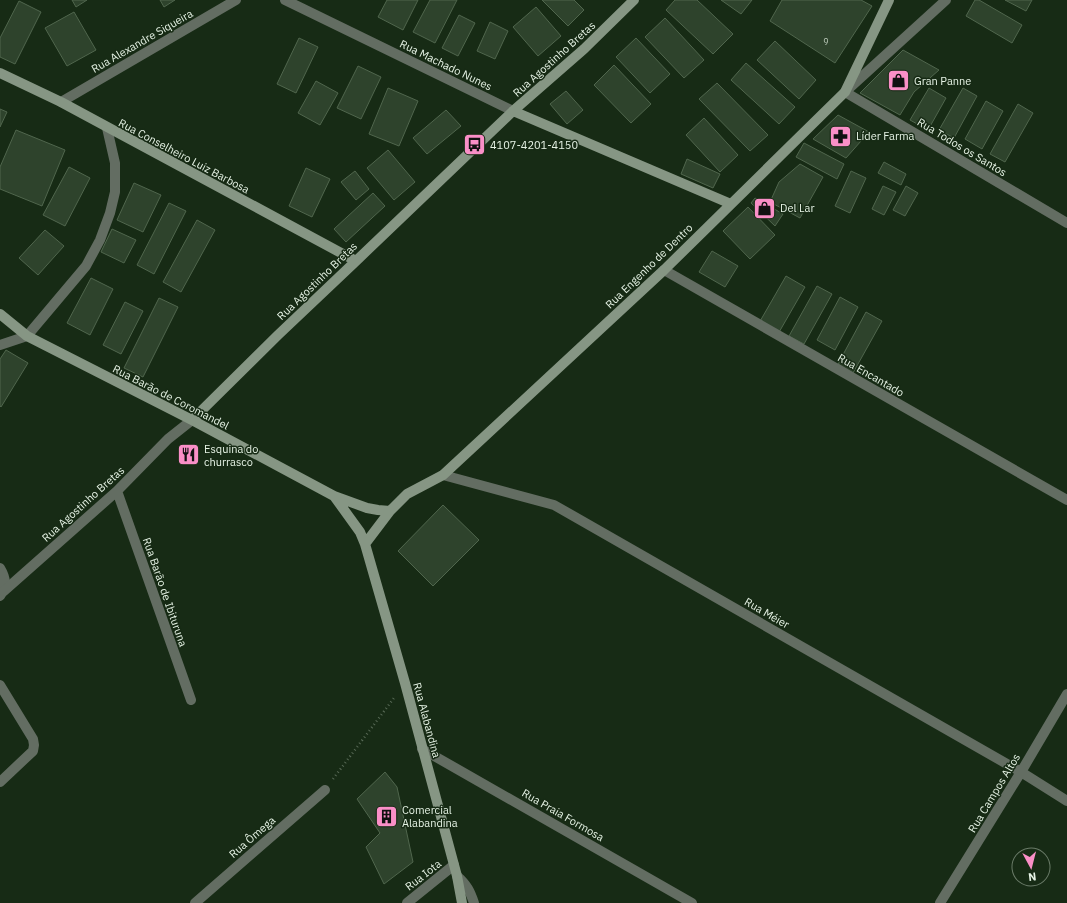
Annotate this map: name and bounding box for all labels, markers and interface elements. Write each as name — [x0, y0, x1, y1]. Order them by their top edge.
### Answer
street label: Rua Alexandre Siqueira — [89, 6, 195, 76]
street label: Rua Agostinho Bretas — [510, 18, 598, 100]
house number: 9 — [823, 36, 829, 47]
street label: Rua Machado Nunes — [398, 37, 494, 93]
shop icon: Gran Panne — [886, 68, 912, 94]
place label: Gran Panne — [914, 74, 971, 88]
street label: Rua Todos os Santos — [915, 115, 1009, 179]
street label: Rua Conselheiro Luiz Barbosa — [116, 116, 252, 197]
pharmacy icon: Líder Farma — [828, 123, 854, 149]
place label: Líder Farma — [856, 129, 915, 143]
bus stop icon: 4107-4201-4150 — [461, 132, 487, 158]
place label: 4107-4201-4150 — [490, 138, 578, 152]
shop icon: Del Lar — [752, 195, 778, 221]
place label: Del Lar — [780, 201, 814, 215]
street label: Rua Engenho de Dentro — [602, 221, 696, 311]
street label: Rua Agostinho Bretas — [274, 239, 360, 323]
street label: Rua Encantado — [835, 350, 907, 400]
street label: Rua Barão de Coromandel — [110, 362, 232, 432]
restaurant icon: Esquina do churrasco — [175, 442, 201, 468]
place label: Esquina do churrasco — [204, 442, 258, 469]
street label: Rua Agostinho Bretas — [39, 463, 127, 545]
street label: Rua Barão de Ibituruna — [140, 536, 190, 649]
street label: Rua Méier — [742, 595, 792, 631]
street label: Rua Alabandina — [410, 681, 444, 759]
street label: Rua Campos Altos — [965, 751, 1023, 835]
street label: Rua Praia Formosa — [519, 786, 607, 844]
building icon: Comercial Alabandina — [373, 803, 399, 829]
place label: Comercial Alabandina — [402, 803, 458, 830]
street label: Rua Ômega — [226, 813, 278, 861]
north arrow — [1011, 847, 1051, 887]
street label: Rua Iota — [402, 856, 444, 893]
text: N — [1027, 869, 1037, 884]

